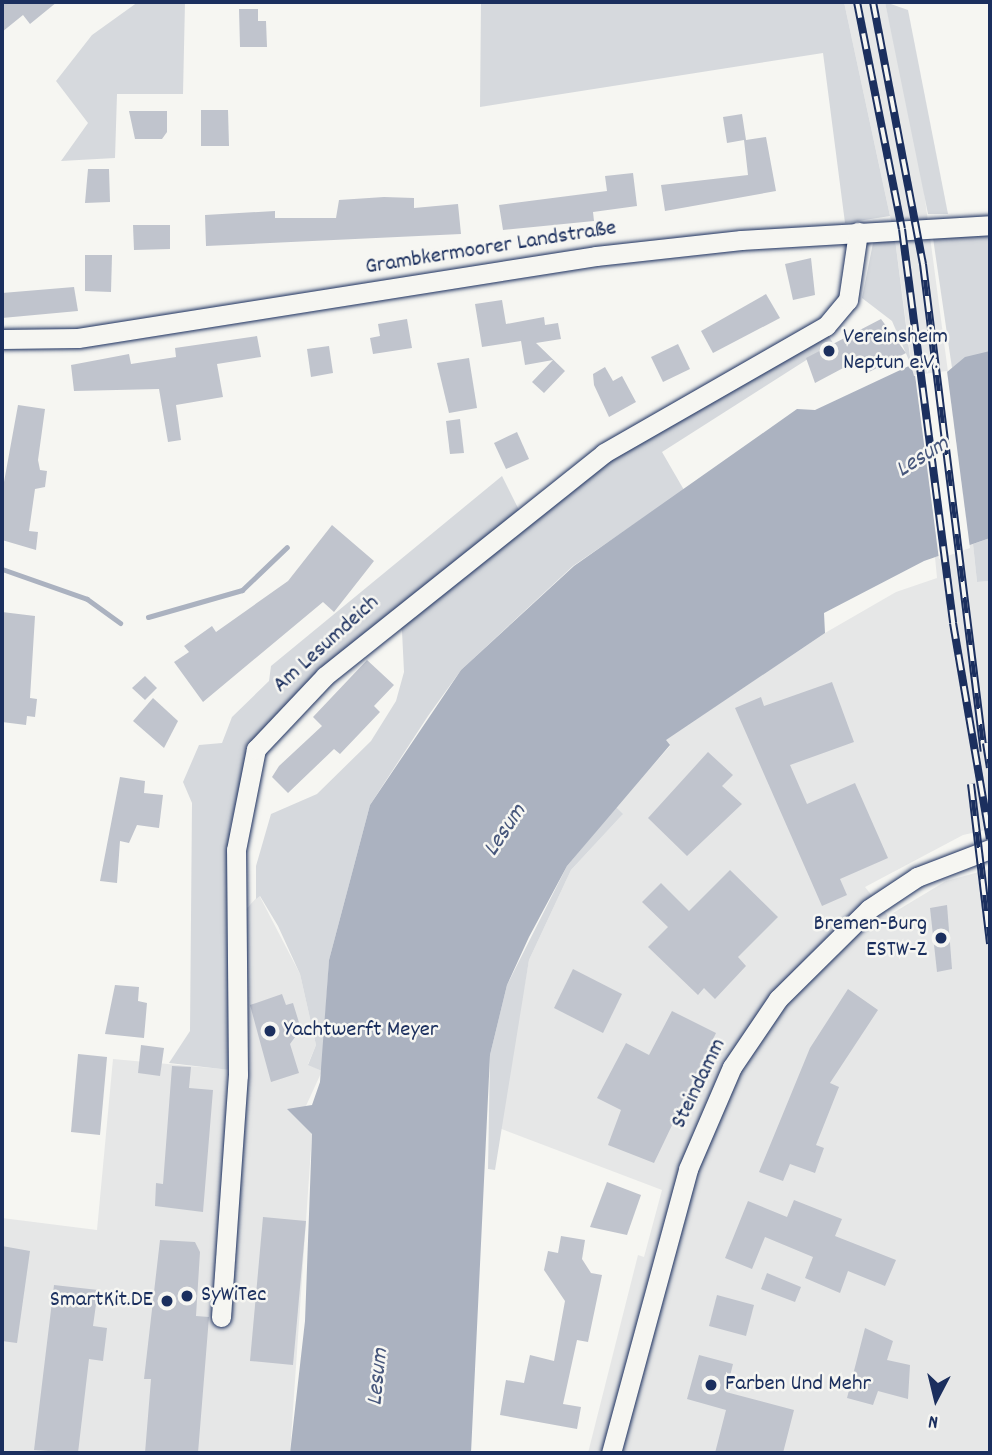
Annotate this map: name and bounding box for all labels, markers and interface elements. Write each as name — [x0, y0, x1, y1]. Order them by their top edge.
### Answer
street label: Grambkermoorer Landstraße — [364, 216, 618, 282]
place label: Vereinsheim Neptun e.V. — [843, 324, 948, 378]
marker: Vereinsheim Neptun e.V. — [821, 343, 837, 359]
water label: Lesum — [891, 431, 955, 485]
street label: Am Lesumdeich — [268, 590, 386, 700]
water label: Lesum — [478, 799, 534, 863]
place label: Bremen-Burg ESTW-Z — [814, 911, 927, 965]
marker: Bremen-Burg ESTW-Z — [933, 930, 949, 946]
place label: Yachtwerft Meyer — [284, 1017, 438, 1045]
marker: Yachtwerft Meyer — [262, 1023, 278, 1039]
street label: Steindamm — [666, 1034, 734, 1134]
place label: SyWiTec — [201, 1282, 266, 1310]
place label: SmartKit.DE — [50, 1287, 153, 1315]
marker: SyWiTec — [179, 1288, 195, 1304]
marker: SmartKit.DE — [159, 1293, 175, 1309]
water label: Lesum — [362, 1347, 396, 1407]
north arrow — [901, 1364, 971, 1434]
place label: Farben Und Mehr — [725, 1371, 871, 1399]
marker: Farben Und Mehr — [703, 1377, 719, 1393]
text: N — [927, 1406, 940, 1434]

